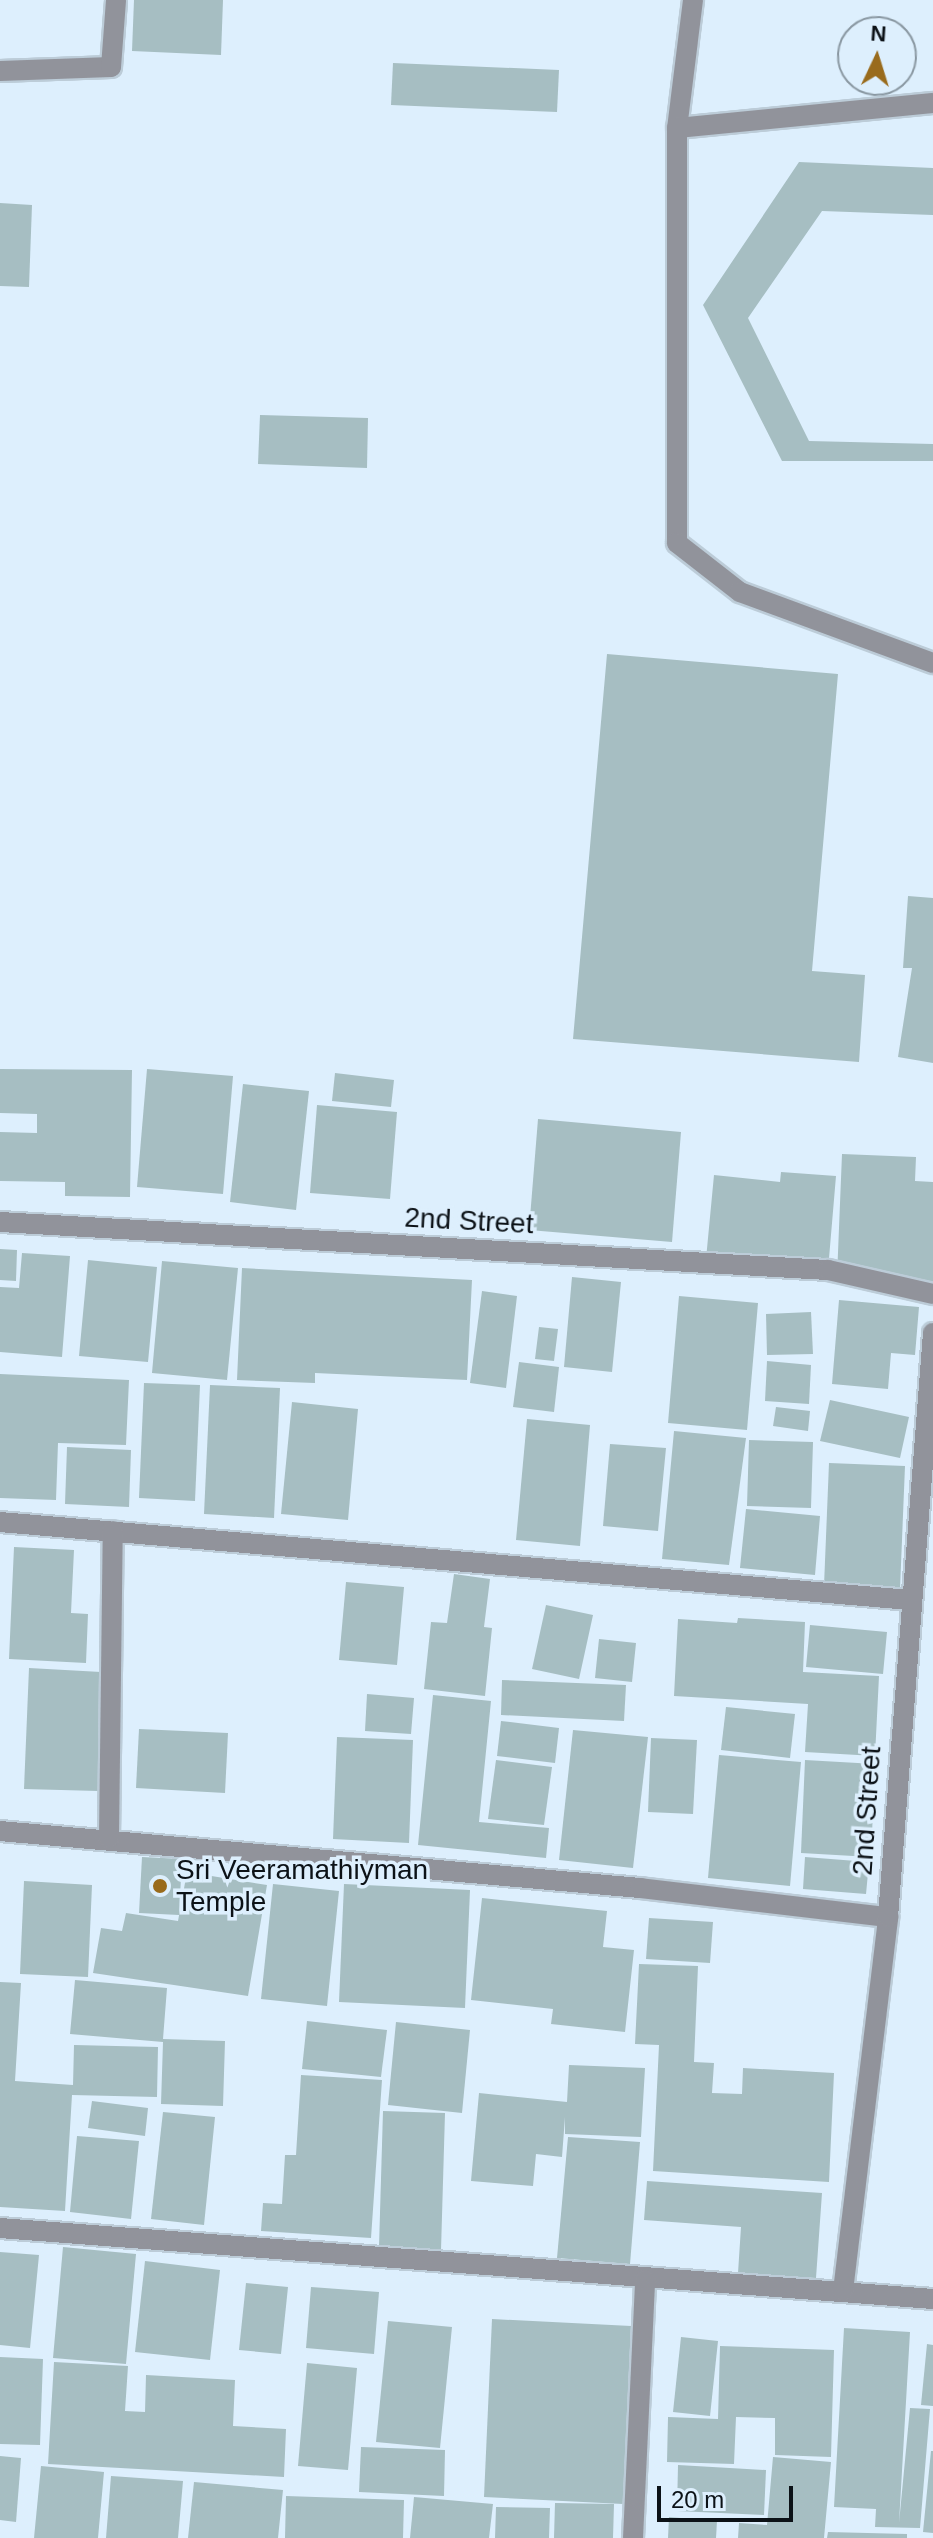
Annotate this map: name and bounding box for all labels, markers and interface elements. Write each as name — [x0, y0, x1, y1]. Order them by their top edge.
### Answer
north arrow — [837, 16, 917, 96]
text: N — [870, 21, 887, 47]
street label: 2nd Street — [404, 1201, 534, 1241]
street label: 2nd Street — [846, 1745, 888, 1877]
place label: Sri Veeramathiyman Temple — [176, 1853, 428, 1919]
marker: Sri Veeramathiyman Temple — [151, 1877, 169, 1895]
scale bar — [661, 2470, 797, 2520]
text: 20 m — [671, 2486, 724, 2513]

